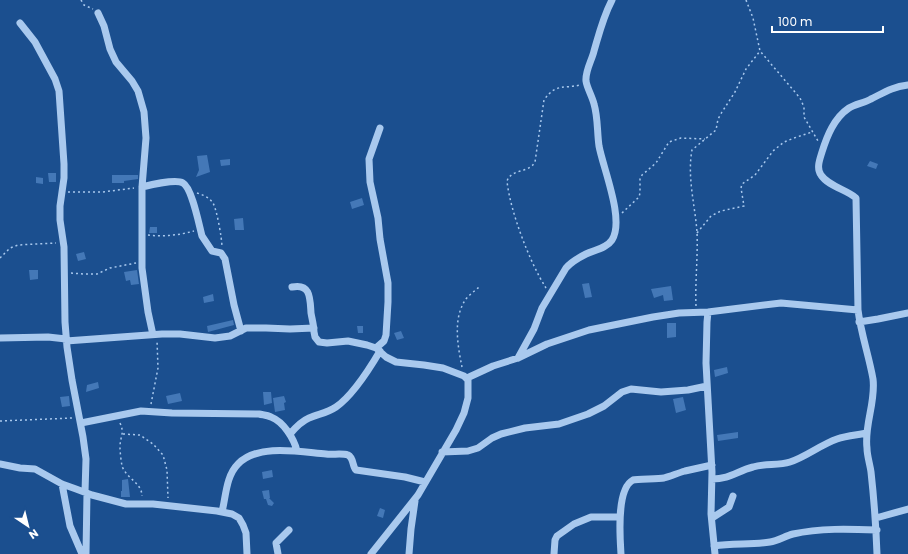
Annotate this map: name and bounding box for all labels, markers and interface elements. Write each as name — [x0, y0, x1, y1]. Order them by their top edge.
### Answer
scale bar — [772, 8, 883, 34]
text: 100 m — [778, 13, 812, 30]
north arrow — [8, 506, 48, 546]
text: N — [26, 525, 42, 543]

